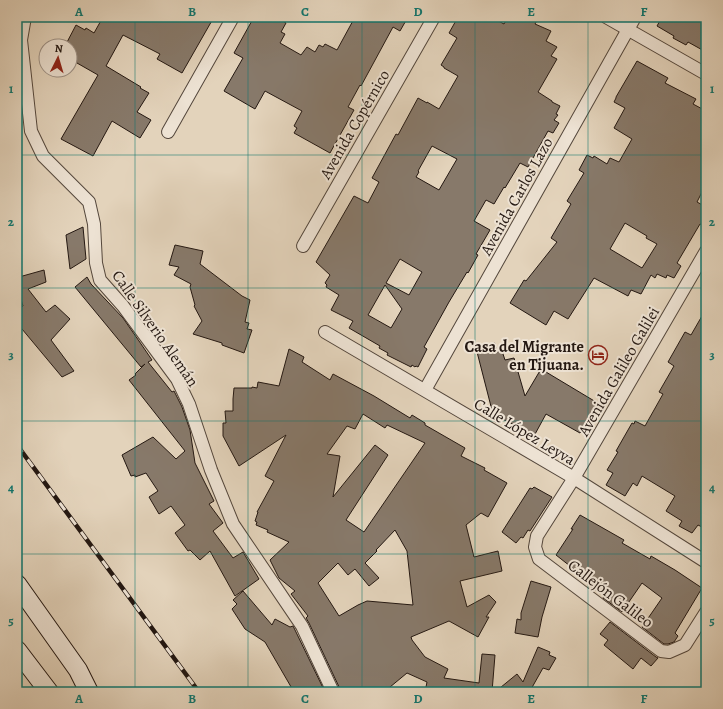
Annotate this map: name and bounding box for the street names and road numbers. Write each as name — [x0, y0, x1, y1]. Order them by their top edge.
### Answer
street label: Avenida Copérnico — [314, 66, 395, 184]
street label: Avenida Carlos Lazo — [475, 134, 558, 260]
street label: Calle Silverio Alemán — [107, 266, 204, 392]
street label: Avenida Galileo Galilei — [572, 303, 665, 441]
street label: Calle López Leyva — [470, 393, 580, 471]
street label: Callejón Galileo — [563, 554, 658, 633]

